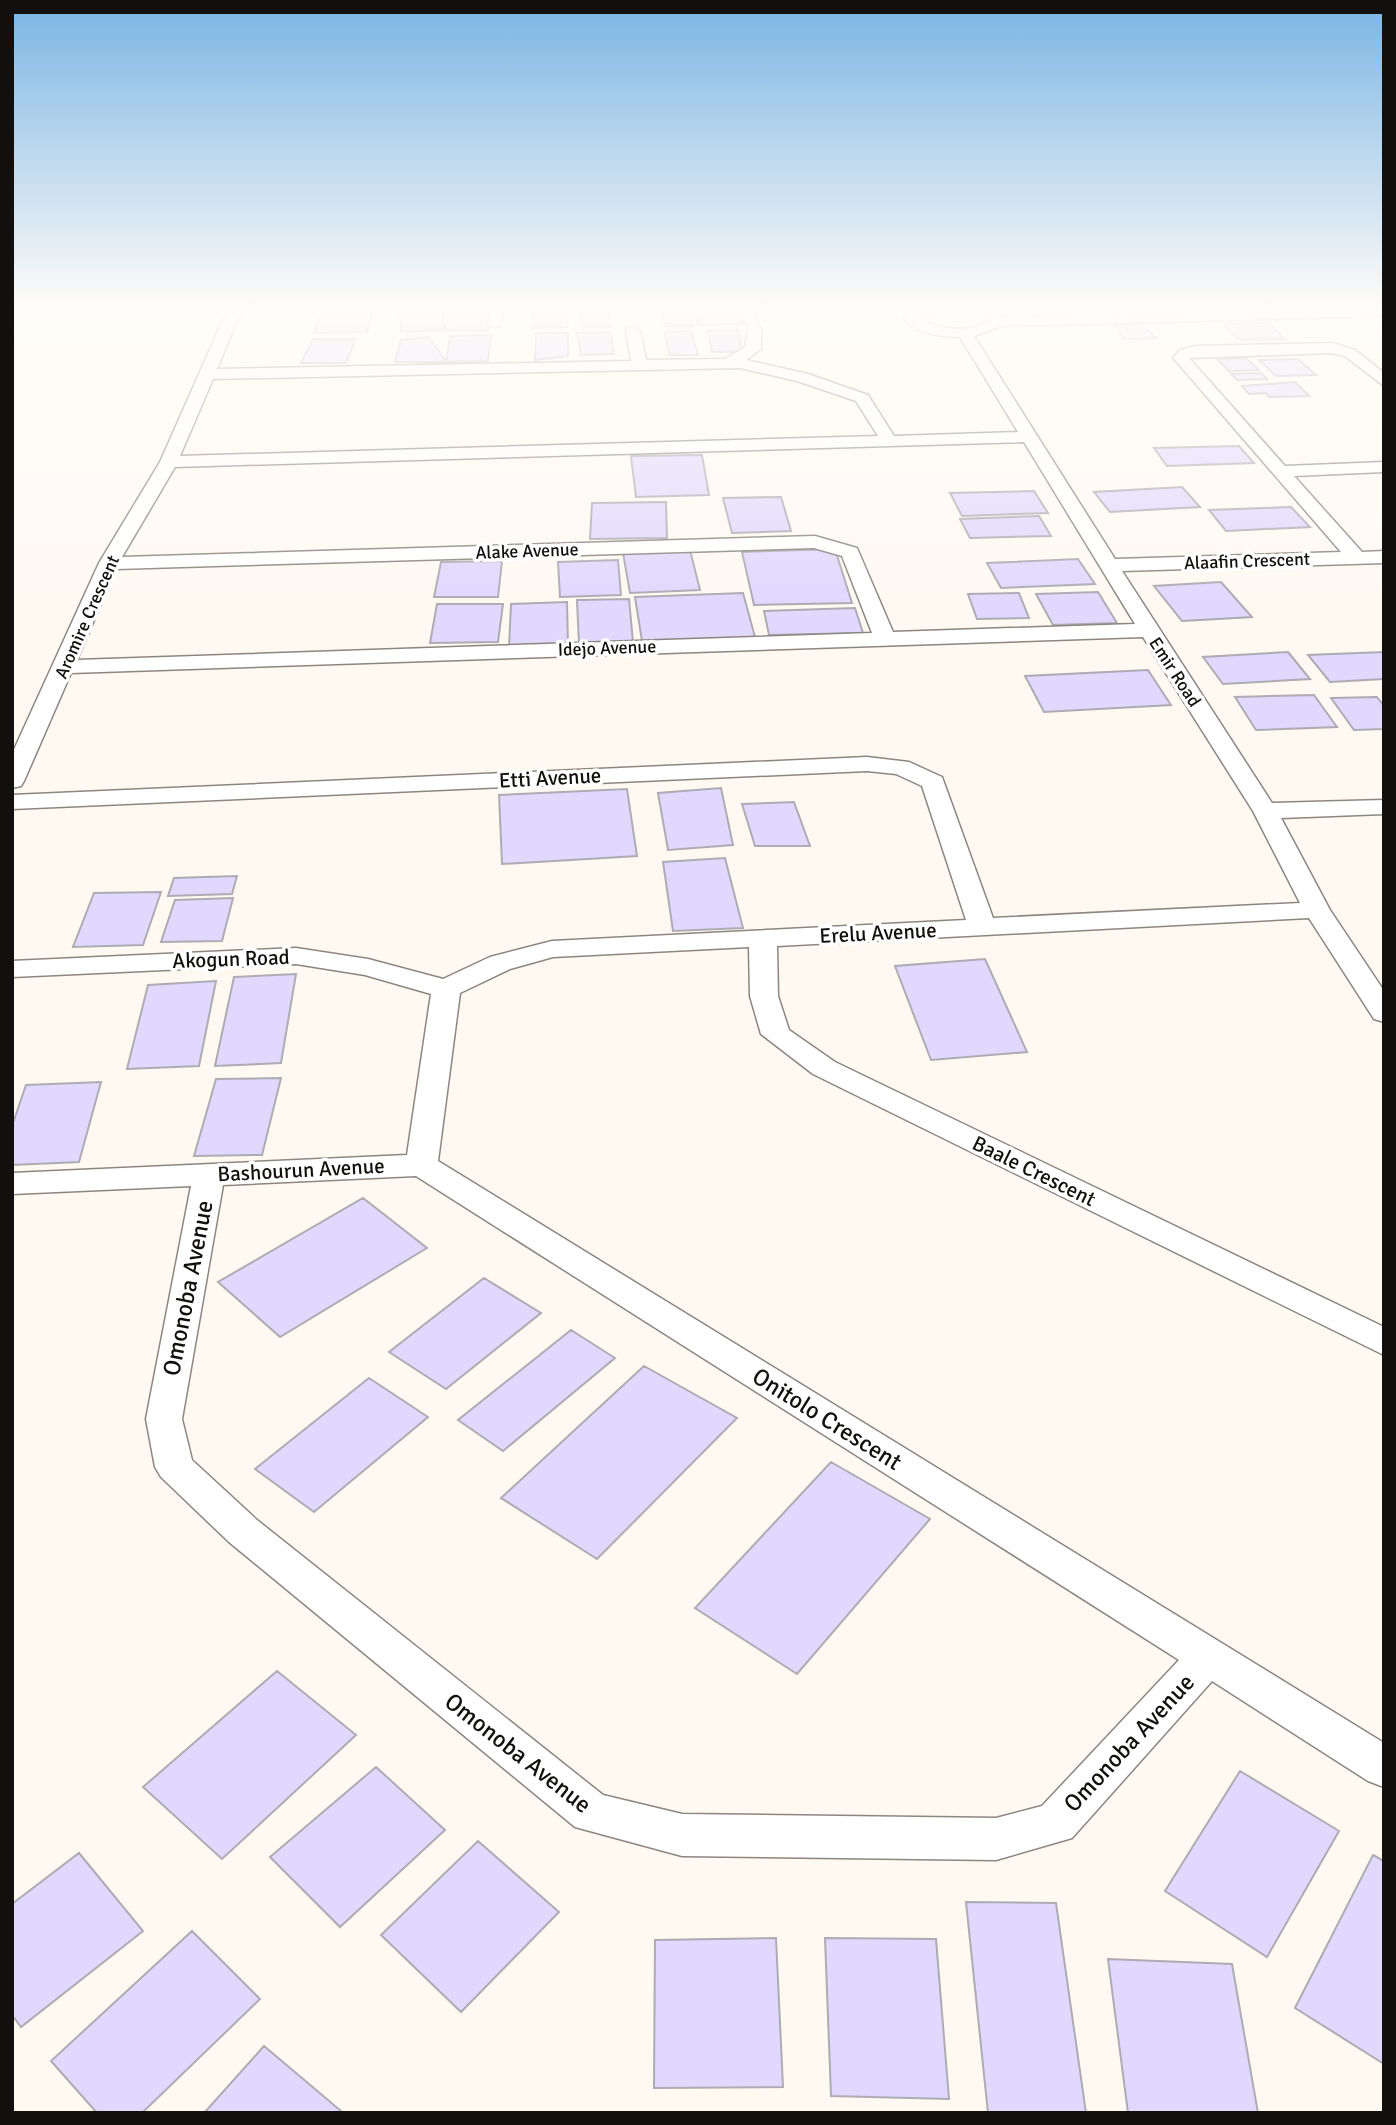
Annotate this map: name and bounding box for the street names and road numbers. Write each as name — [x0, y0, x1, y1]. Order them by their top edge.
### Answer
street label: Alake Avenue — [475, 538, 579, 564]
street label: Alaafin Crescent — [1184, 548, 1310, 574]
street label: Aromire Crescent — [50, 552, 124, 682]
street label: Emir Road — [1144, 633, 1206, 711]
street label: Idejo Avenue — [557, 635, 657, 661]
street label: Etti Avenue — [498, 762, 602, 794]
street label: Erelu Avenue — [819, 917, 937, 949]
street label: Akogun Road — [172, 944, 290, 974]
street label: Baale Crescent — [968, 1130, 1100, 1212]
street label: Bashourun Avenue — [217, 1153, 385, 1187]
street label: Omonoba Avenue — [156, 1198, 220, 1378]
street label: Onitolo Crescent — [747, 1361, 907, 1477]
street label: Omonoba Avenue — [1057, 1668, 1201, 1818]
street label: Omonoba Avenue — [439, 1686, 597, 1820]

